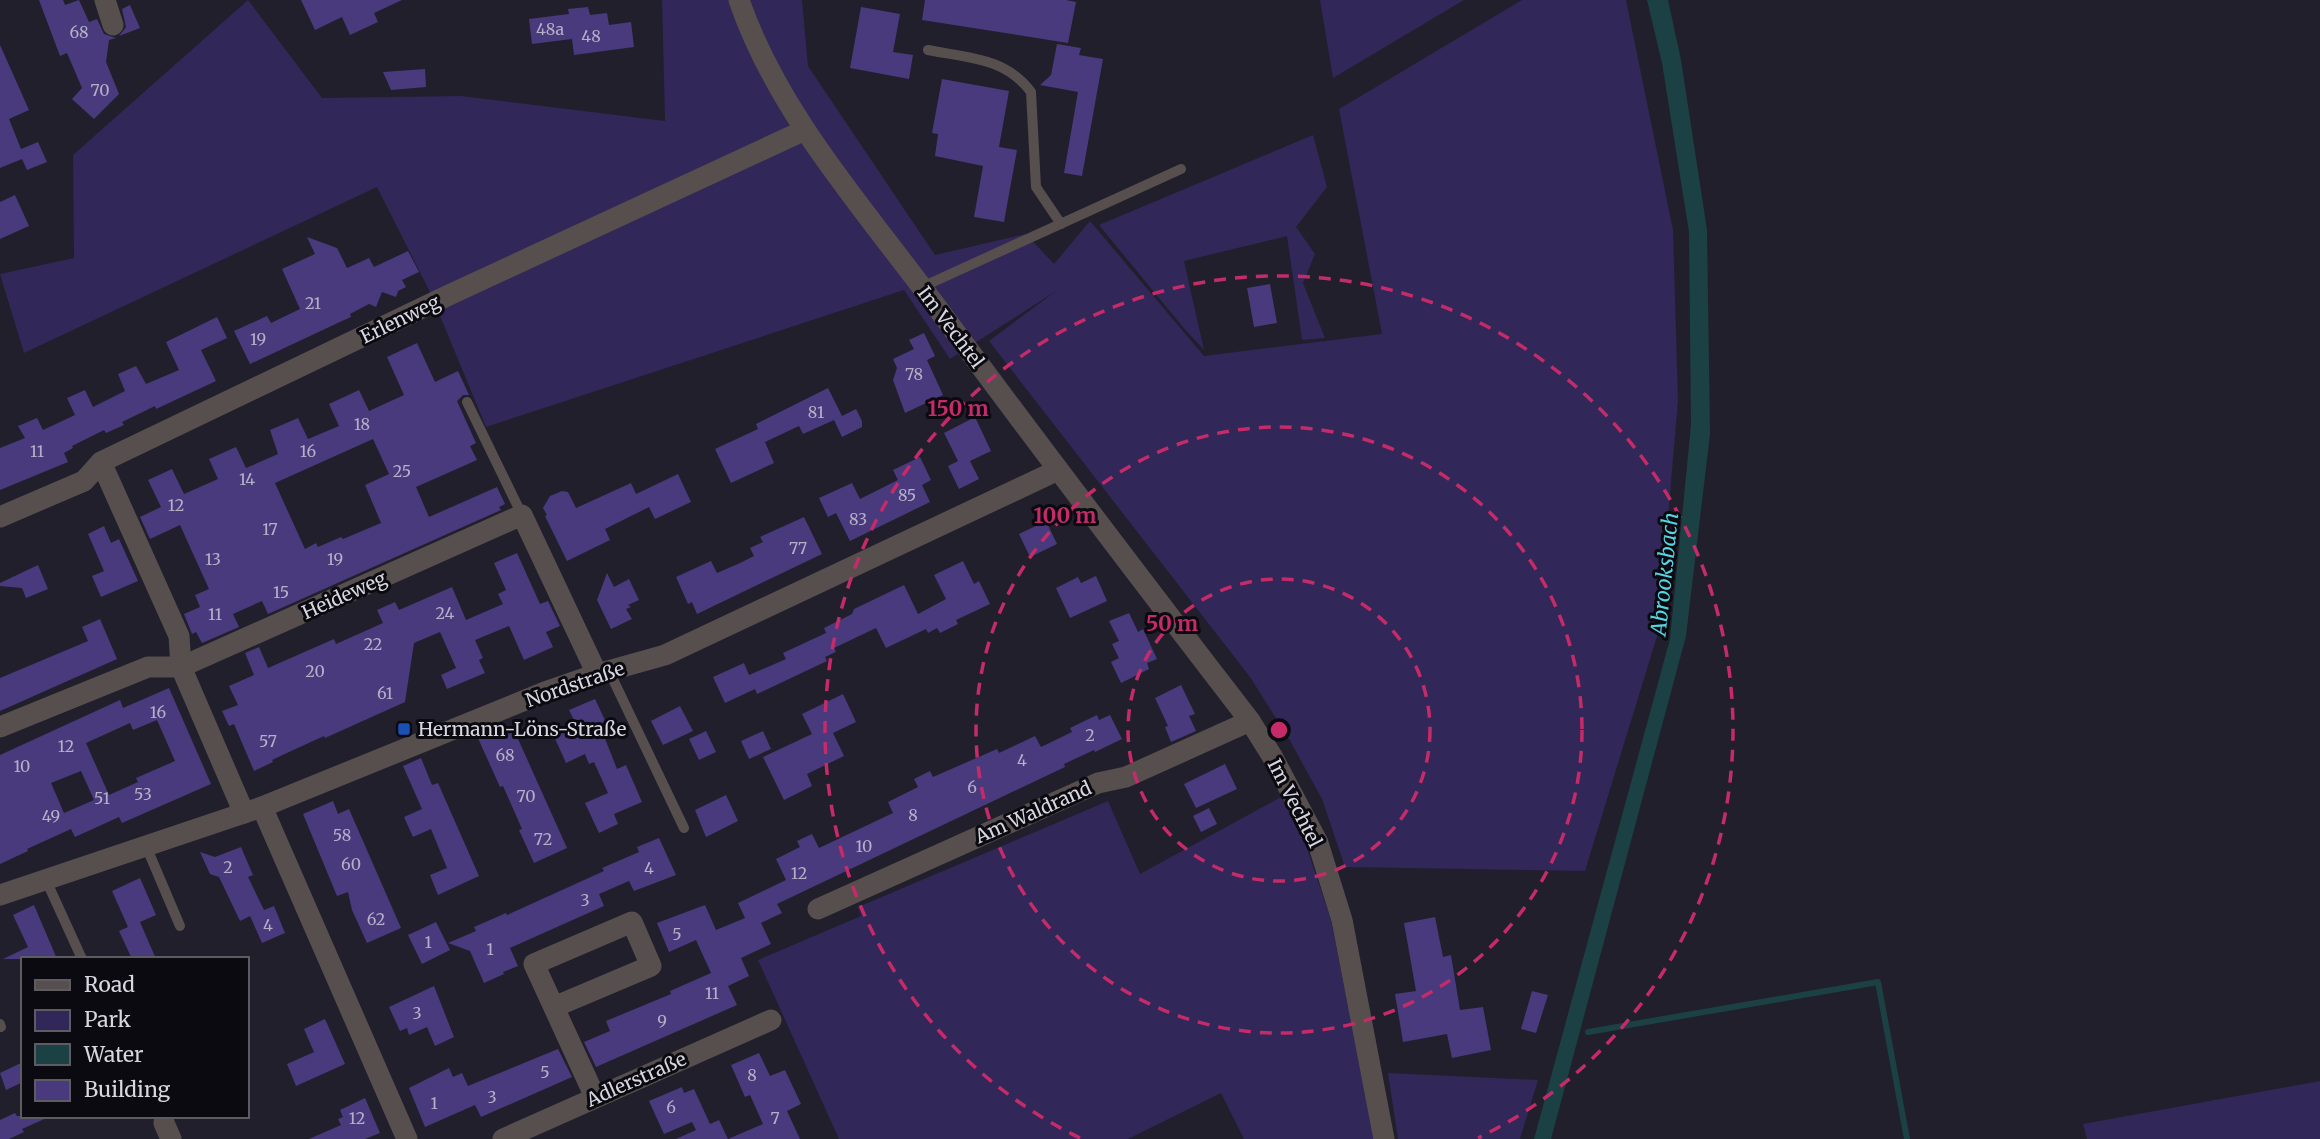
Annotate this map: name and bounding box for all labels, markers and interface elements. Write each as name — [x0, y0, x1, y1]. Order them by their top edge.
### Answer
house number: 48a — [536, 19, 565, 39]
house number: 68 — [69, 22, 89, 42]
house number: 48 — [581, 26, 601, 46]
house number: 70 — [91, 80, 110, 100]
street label: Im Vechtel — [912, 281, 990, 373]
street label: Erlenweg — [356, 289, 444, 349]
house number: 21 — [305, 293, 321, 313]
house number: 19 — [250, 329, 266, 349]
house number: 78 — [905, 364, 923, 384]
text: 150 m — [927, 395, 989, 422]
house number: 81 — [808, 402, 824, 422]
house number: 18 — [354, 414, 370, 434]
house number: 11 — [30, 441, 44, 461]
house number: 16 — [300, 441, 316, 461]
house number: 25 — [393, 461, 411, 481]
house number: 14 — [239, 469, 255, 489]
house number: 85 — [898, 485, 916, 505]
house number: 12 — [168, 495, 184, 515]
text: 100 m — [1034, 502, 1096, 529]
house number: 83 — [849, 509, 867, 529]
water label: Abrooksbach — [1644, 511, 1684, 639]
house number: 17 — [262, 519, 278, 539]
house number: 77 — [789, 538, 807, 558]
house number: 13 — [205, 549, 221, 569]
house number: 19 — [327, 549, 343, 569]
street label: Heideweg — [298, 566, 390, 624]
house number: 15 — [273, 582, 289, 602]
house number: 24 — [436, 603, 455, 623]
house number: 11 — [208, 604, 222, 624]
text: 50 m — [1146, 610, 1198, 637]
house number: 22 — [364, 634, 382, 654]
street label: Nordstraße — [522, 656, 628, 712]
house number: 20 — [305, 661, 325, 681]
house number: 61 — [377, 683, 393, 703]
house number: 16 — [150, 702, 166, 722]
place label: Hermann-Löns-Straße — [418, 717, 626, 741]
centre of rings — [1267, 718, 1291, 742]
marker: Hermann-Löns-Straße — [396, 721, 412, 737]
house number: 2 — [1085, 725, 1095, 745]
house number: 57 — [259, 731, 277, 751]
house number: 12 — [58, 736, 74, 756]
house number: 68 — [495, 745, 515, 765]
house number: 4 — [1017, 750, 1027, 770]
street label: Im Vechtel — [1262, 755, 1328, 851]
house number: 10 — [14, 756, 30, 776]
street label: Am Waldrand — [970, 776, 1095, 849]
house number: 6 — [967, 777, 977, 797]
house number: 53 — [134, 784, 152, 804]
house number: 70 — [517, 786, 536, 806]
house number: 51 — [94, 788, 110, 808]
house number: 8 — [908, 805, 918, 825]
house number: 49 — [42, 806, 60, 826]
house number: 58 — [333, 825, 351, 845]
house number: 72 — [534, 829, 552, 849]
house number: 10 — [856, 836, 872, 856]
house number: 60 — [341, 854, 361, 874]
house number: 2 — [223, 857, 233, 877]
house number: 4 — [644, 858, 654, 878]
house number: 12 — [791, 863, 807, 883]
house number: 3 — [580, 890, 590, 910]
house number: 62 — [367, 909, 385, 929]
house number: 4 — [263, 915, 273, 935]
house number: 5 — [672, 924, 682, 944]
house number: 1 — [424, 932, 432, 952]
house number: 1 — [486, 939, 494, 959]
legend — [21, 957, 248, 1118]
text: Road — [84, 971, 135, 998]
house number: 11 — [705, 983, 719, 1003]
house number: 3 — [412, 1003, 422, 1023]
text: Park — [84, 1006, 131, 1033]
house number: 9 — [657, 1011, 667, 1031]
text: Water — [83, 1041, 143, 1068]
street label: Adlerstraße — [581, 1046, 690, 1112]
house number: 5 — [540, 1062, 550, 1082]
house number: 8 — [747, 1065, 757, 1085]
text: Building — [84, 1076, 171, 1103]
house number: 3 — [487, 1087, 497, 1107]
house number: 1 — [430, 1093, 438, 1113]
house number: 6 — [666, 1097, 676, 1117]
house number: 12 — [349, 1108, 365, 1128]
house number: 7 — [770, 1108, 780, 1128]

